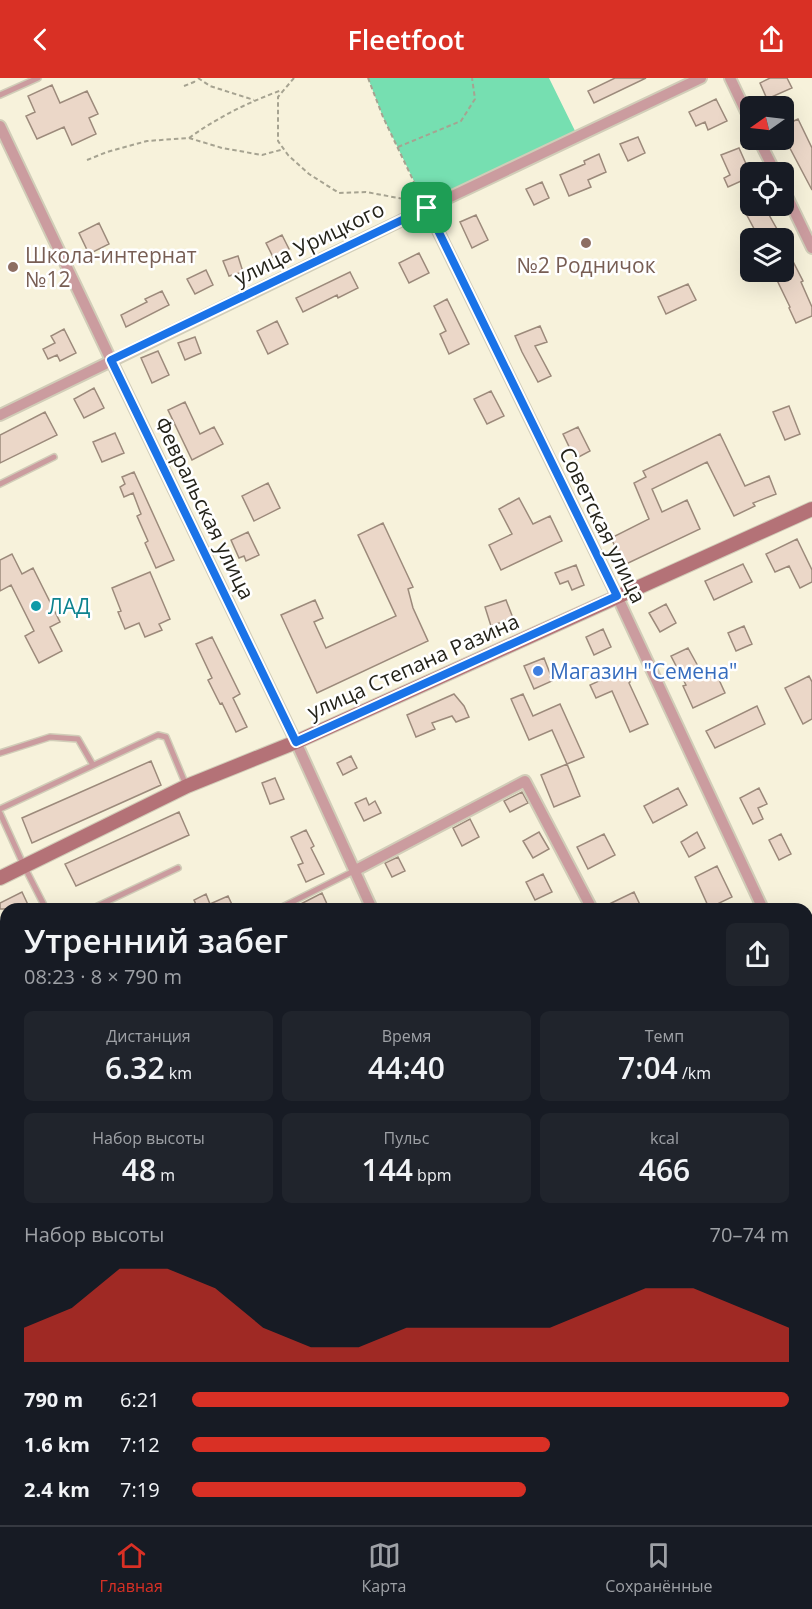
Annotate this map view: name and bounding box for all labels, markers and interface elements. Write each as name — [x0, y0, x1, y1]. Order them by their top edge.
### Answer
text: Fleetfoot — [347, 21, 465, 58]
icon: back — [24, 23, 57, 56]
icon: share — [755, 23, 788, 56]
north arrow — [740, 96, 794, 150]
map controls — [740, 96, 794, 282]
button: locate — [740, 162, 794, 216]
pin — [401, 182, 452, 233]
icon: arrive — [410, 191, 443, 224]
street label: улица Урицкого — [229, 195, 389, 291]
button: layers — [740, 228, 794, 282]
marker: №2 Родничок — [579, 236, 593, 250]
place label: Школа-интернат №12 — [25, 241, 197, 293]
place label: №2 Родничок — [516, 251, 656, 279]
marker: Школа-интернат №12 — [6, 260, 20, 274]
street label: Февральская улица — [149, 412, 261, 604]
street label: Советская улица — [553, 442, 653, 608]
place label: ЛАД — [48, 592, 90, 620]
marker: ЛАД — [29, 599, 43, 613]
street label: улица Степана Разина — [303, 607, 523, 725]
place label: Магазин "Семена" — [550, 657, 737, 685]
marker: Магазин "Семена" — [531, 664, 545, 678]
text: Утренний забег — [24, 918, 288, 963]
button: share — [726, 923, 789, 986]
text: 08:23 · 8 × 790 m — [24, 963, 182, 990]
text: Дистанция — [106, 1025, 191, 1047]
text: Время — [382, 1025, 431, 1047]
text: Темп — [645, 1025, 684, 1047]
text: 6.32 — [105, 1047, 165, 1088]
text: 44:40 — [368, 1047, 445, 1088]
text: 7:04 — [618, 1047, 678, 1088]
text: km — [165, 1062, 192, 1084]
text: /km — [678, 1062, 711, 1084]
text: Набор высоты — [92, 1127, 205, 1149]
text: Пульс — [384, 1127, 429, 1149]
text: kcal — [650, 1127, 679, 1149]
text: 48 — [122, 1149, 156, 1190]
text: 144 — [361, 1149, 413, 1190]
text: 466 — [639, 1149, 690, 1190]
text: m — [156, 1164, 175, 1186]
text: bpm — [413, 1164, 452, 1186]
text: Набор высоты — [24, 1221, 164, 1248]
text: 70–74 m — [710, 1221, 789, 1248]
text: 790 m — [24, 1386, 83, 1413]
text: 6:21 — [120, 1386, 160, 1413]
text: 1.6 km — [24, 1431, 90, 1458]
text: 7:12 — [120, 1431, 160, 1458]
text: 2.4 km — [24, 1476, 90, 1503]
text: 7:19 — [120, 1476, 160, 1503]
tab: Главная — [99, 1539, 163, 1597]
tab: Карта — [362, 1539, 406, 1597]
tab: Сохранённые — [605, 1539, 713, 1597]

